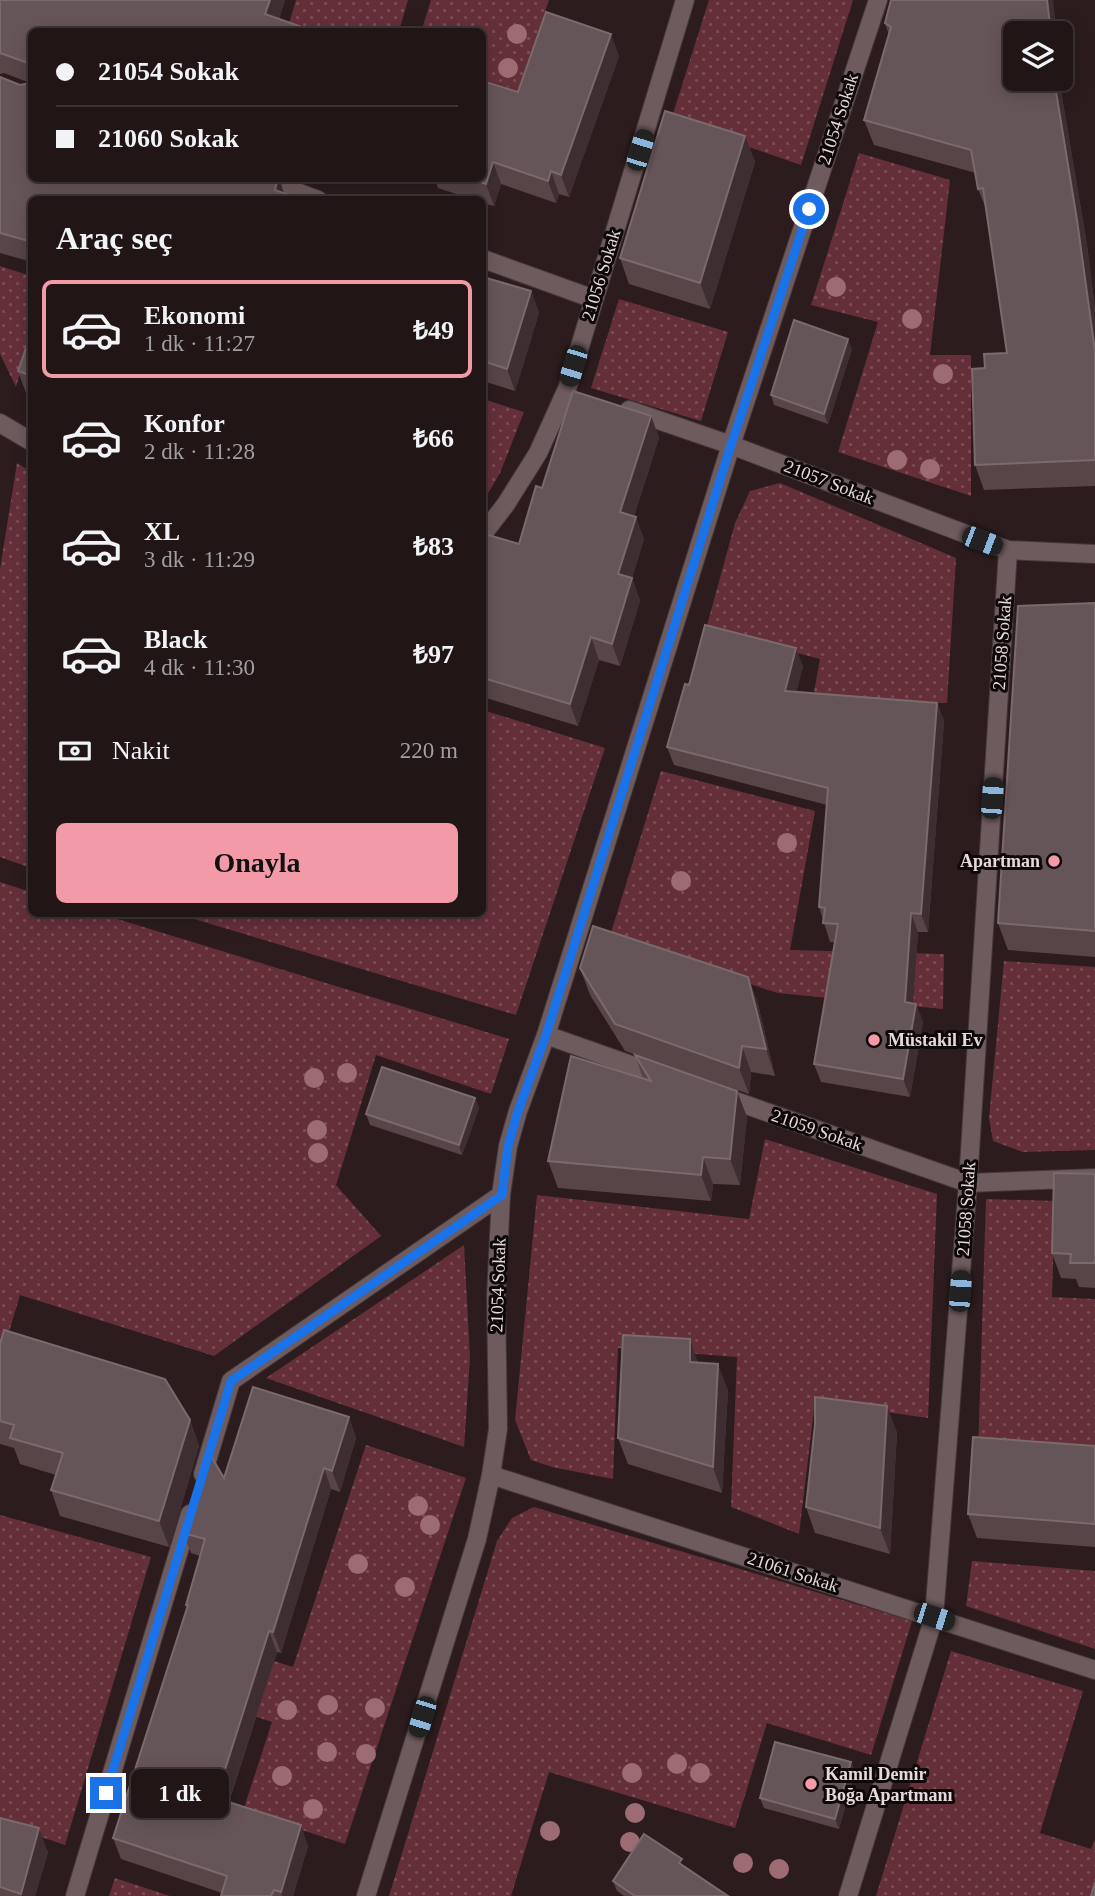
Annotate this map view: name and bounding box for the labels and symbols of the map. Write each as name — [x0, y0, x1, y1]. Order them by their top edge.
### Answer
street label: 21054 Sokak — [814, 71, 862, 167]
car — [624, 127, 657, 173]
route start — [793, 193, 825, 225]
street label: 21056 Sokak — [578, 227, 624, 323]
car — [557, 343, 590, 389]
street label: 21057 Sokak — [781, 456, 877, 508]
car — [959, 524, 1006, 558]
street label: 21058 Sokak — [989, 595, 1015, 691]
car — [981, 776, 1004, 820]
place label: Apartman — [960, 851, 1040, 871]
marker: Apartman — [1046, 853, 1062, 869]
place label: Müstakil Ev — [888, 1030, 983, 1050]
marker: Müstakil Ev — [866, 1032, 882, 1048]
street label: 21059 Sokak — [769, 1105, 865, 1155]
street label: 21058 Sokak — [953, 1161, 979, 1257]
street label: 21054 Sokak — [486, 1237, 510, 1333]
car — [949, 1269, 972, 1313]
street label: 21061 Sokak — [745, 1548, 841, 1596]
car — [911, 1601, 958, 1633]
car — [406, 1694, 439, 1740]
place label: Kamil Demir Boğa Apartmanı — [825, 1764, 953, 1805]
callout: 1 dk — [130, 1769, 228, 1818]
marker: Kamil Demir Boğa Apartmanı — [803, 1776, 819, 1792]
route end — [90, 1777, 122, 1809]

